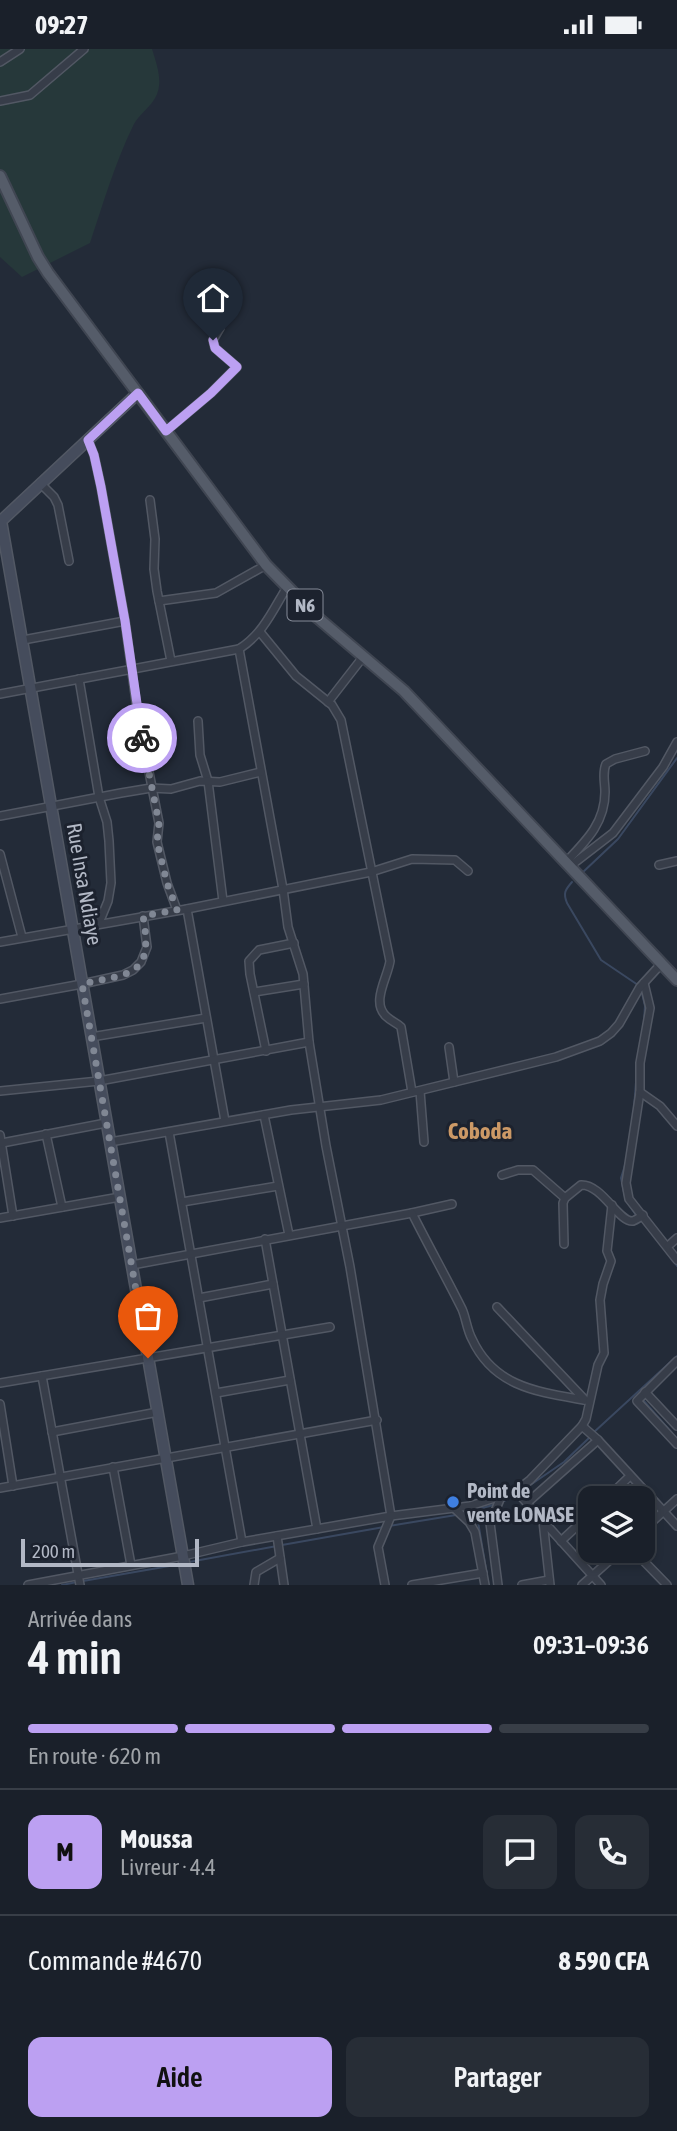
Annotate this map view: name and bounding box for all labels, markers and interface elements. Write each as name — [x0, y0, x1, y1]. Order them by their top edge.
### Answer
text: 09:27 — [35, 10, 89, 40]
pin — [183, 268, 243, 340]
icon: home — [194, 279, 232, 317]
road number: N6 — [288, 589, 322, 621]
courier — [107, 703, 177, 773]
icon: bike — [123, 719, 161, 757]
street label: Rue Insa Ndiaye — [62, 821, 108, 947]
district label: Coboda — [448, 1118, 513, 1144]
pin — [118, 1286, 178, 1358]
icon: bag — [129, 1297, 167, 1335]
place label: Point de vente LONASE — [467, 1478, 574, 1526]
map controls — [578, 1486, 655, 1563]
button: layers — [578, 1486, 655, 1563]
marker: Point de vente LONASE — [445, 1494, 461, 1510]
scale bar — [21, 1536, 200, 1568]
text: 200 m — [32, 1540, 75, 1562]
text: Arrivée dans — [28, 1606, 132, 1632]
text: 09:31–09:36 — [533, 1630, 649, 1660]
text: 4 min — [28, 1631, 122, 1684]
text: En route · 620 m — [28, 1743, 161, 1769]
button: chat — [483, 1815, 557, 1889]
button: phone — [575, 1815, 649, 1889]
text: Moussa — [120, 1824, 193, 1854]
text: M — [56, 1837, 74, 1867]
text: Livreur · 4.4 — [120, 1854, 216, 1880]
text: Commande #4670 — [28, 1946, 202, 1976]
text: 8 590 CFA — [559, 1946, 649, 1976]
button: Aide — [28, 2037, 332, 2117]
button: Partager — [346, 2037, 649, 2117]

